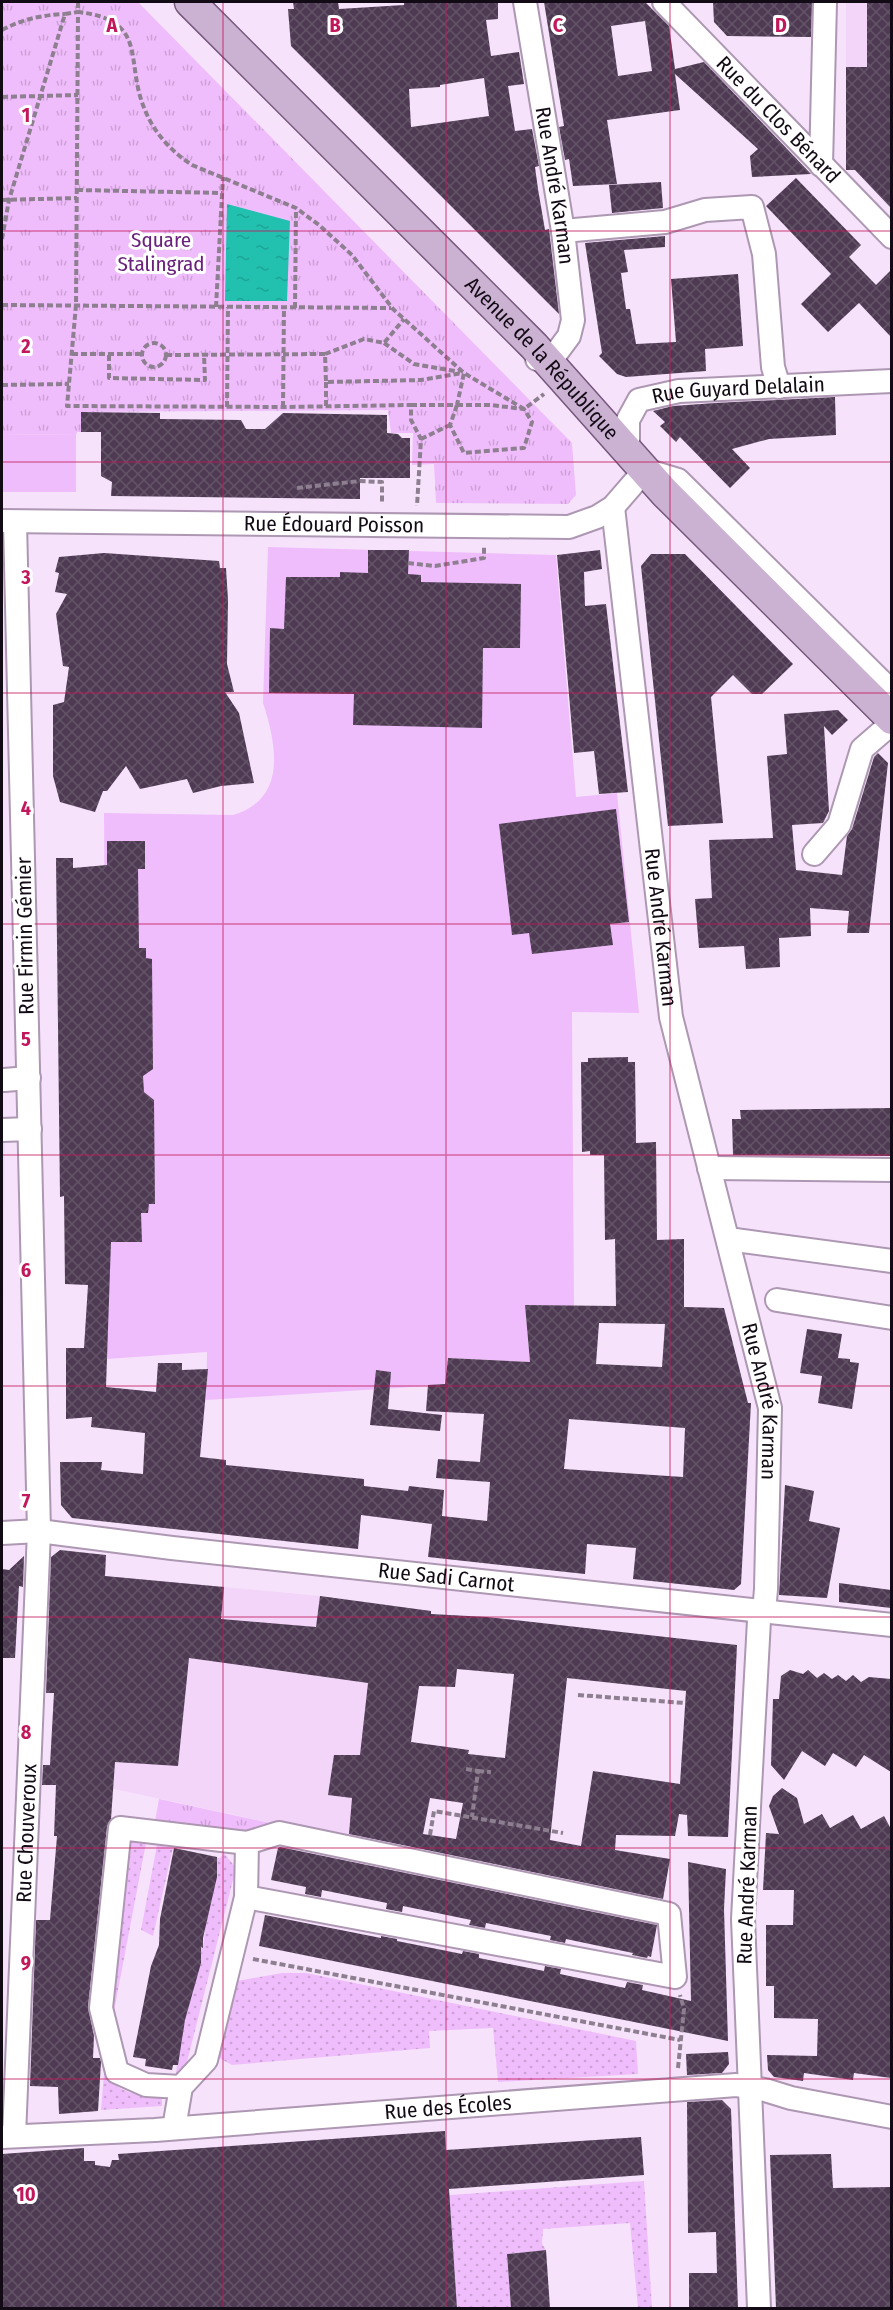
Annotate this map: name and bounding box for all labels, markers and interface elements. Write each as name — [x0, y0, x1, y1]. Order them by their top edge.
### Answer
text: A — [106, 13, 119, 37]
text: B — [329, 13, 341, 37]
text: C — [553, 13, 564, 37]
text: D — [775, 13, 787, 37]
street label: Rue du Clos Bénard — [711, 51, 846, 189]
text: 1 — [22, 103, 30, 127]
street label: Rue André Karman — [530, 105, 580, 266]
park label: Square Stalingrad — [117, 227, 205, 277]
street label: Avenue de la République — [460, 272, 624, 445]
text: 2 — [20, 334, 31, 358]
street label: Rue Guyard Delalain — [649, 371, 825, 410]
street label: Rue Édouard Poisson — [244, 511, 424, 538]
text: 3 — [20, 565, 31, 589]
text: 4 — [21, 796, 31, 820]
street label: Rue André Karman — [639, 847, 683, 1008]
street label: Rue Firmin Gémier — [11, 856, 39, 1015]
text: 5 — [21, 1027, 31, 1051]
text: 6 — [21, 1258, 31, 1282]
street label: Rue André Karman — [736, 1320, 783, 1480]
text: 7 — [22, 1489, 31, 1513]
street label: Rue Sadi Carnot — [377, 1557, 516, 1598]
text: 8 — [21, 1720, 32, 1744]
street label: Rue Chouveroux — [11, 1763, 42, 1903]
street label: Rue André Karman — [731, 1805, 763, 1965]
text: 9 — [21, 1951, 31, 1975]
street label: Rue des Écoles — [384, 2089, 512, 2125]
text: 10 — [16, 2182, 36, 2206]

